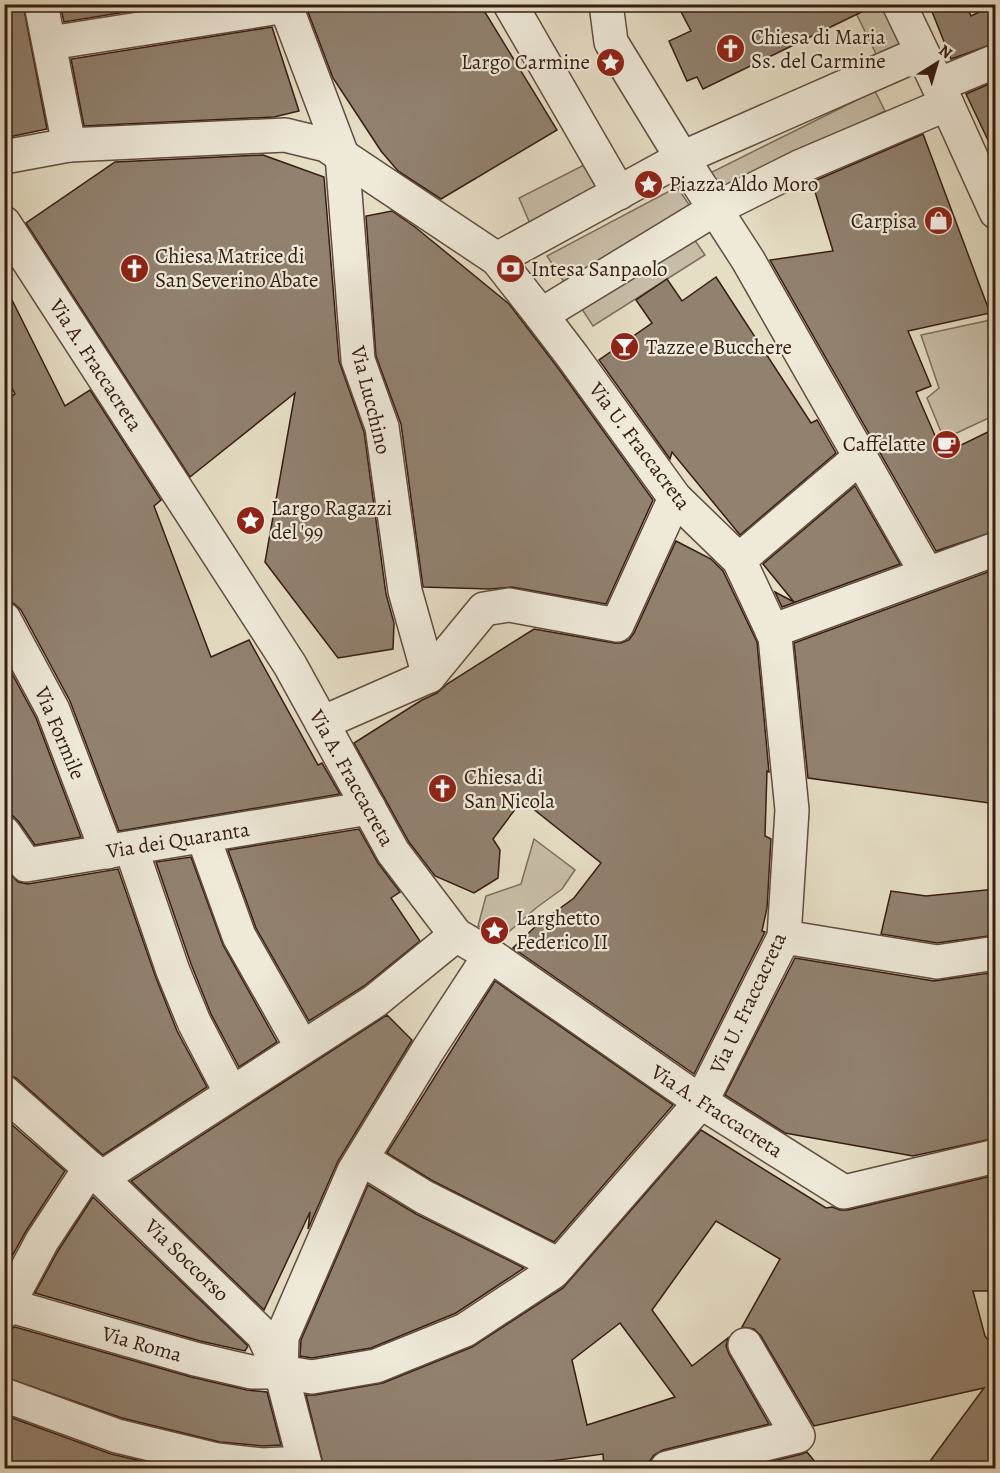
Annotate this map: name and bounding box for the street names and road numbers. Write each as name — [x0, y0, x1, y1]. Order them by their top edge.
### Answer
street label: Via A. Fraccacreta — [42, 293, 149, 437]
street label: Via Lucchino — [344, 342, 398, 457]
street label: Via U. Fraccacreta — [582, 376, 697, 516]
street label: Via Formile — [28, 681, 92, 784]
street label: Via A. Fraccacreta — [302, 704, 401, 851]
street label: Via dei Quaranta — [104, 815, 252, 865]
street label: Via U. Fraccacreta — [703, 928, 793, 1079]
street label: Via A. Fraccacreta — [645, 1057, 789, 1164]
street label: Via Soccorso — [138, 1212, 235, 1307]
street label: Via Roma — [98, 1319, 185, 1369]

